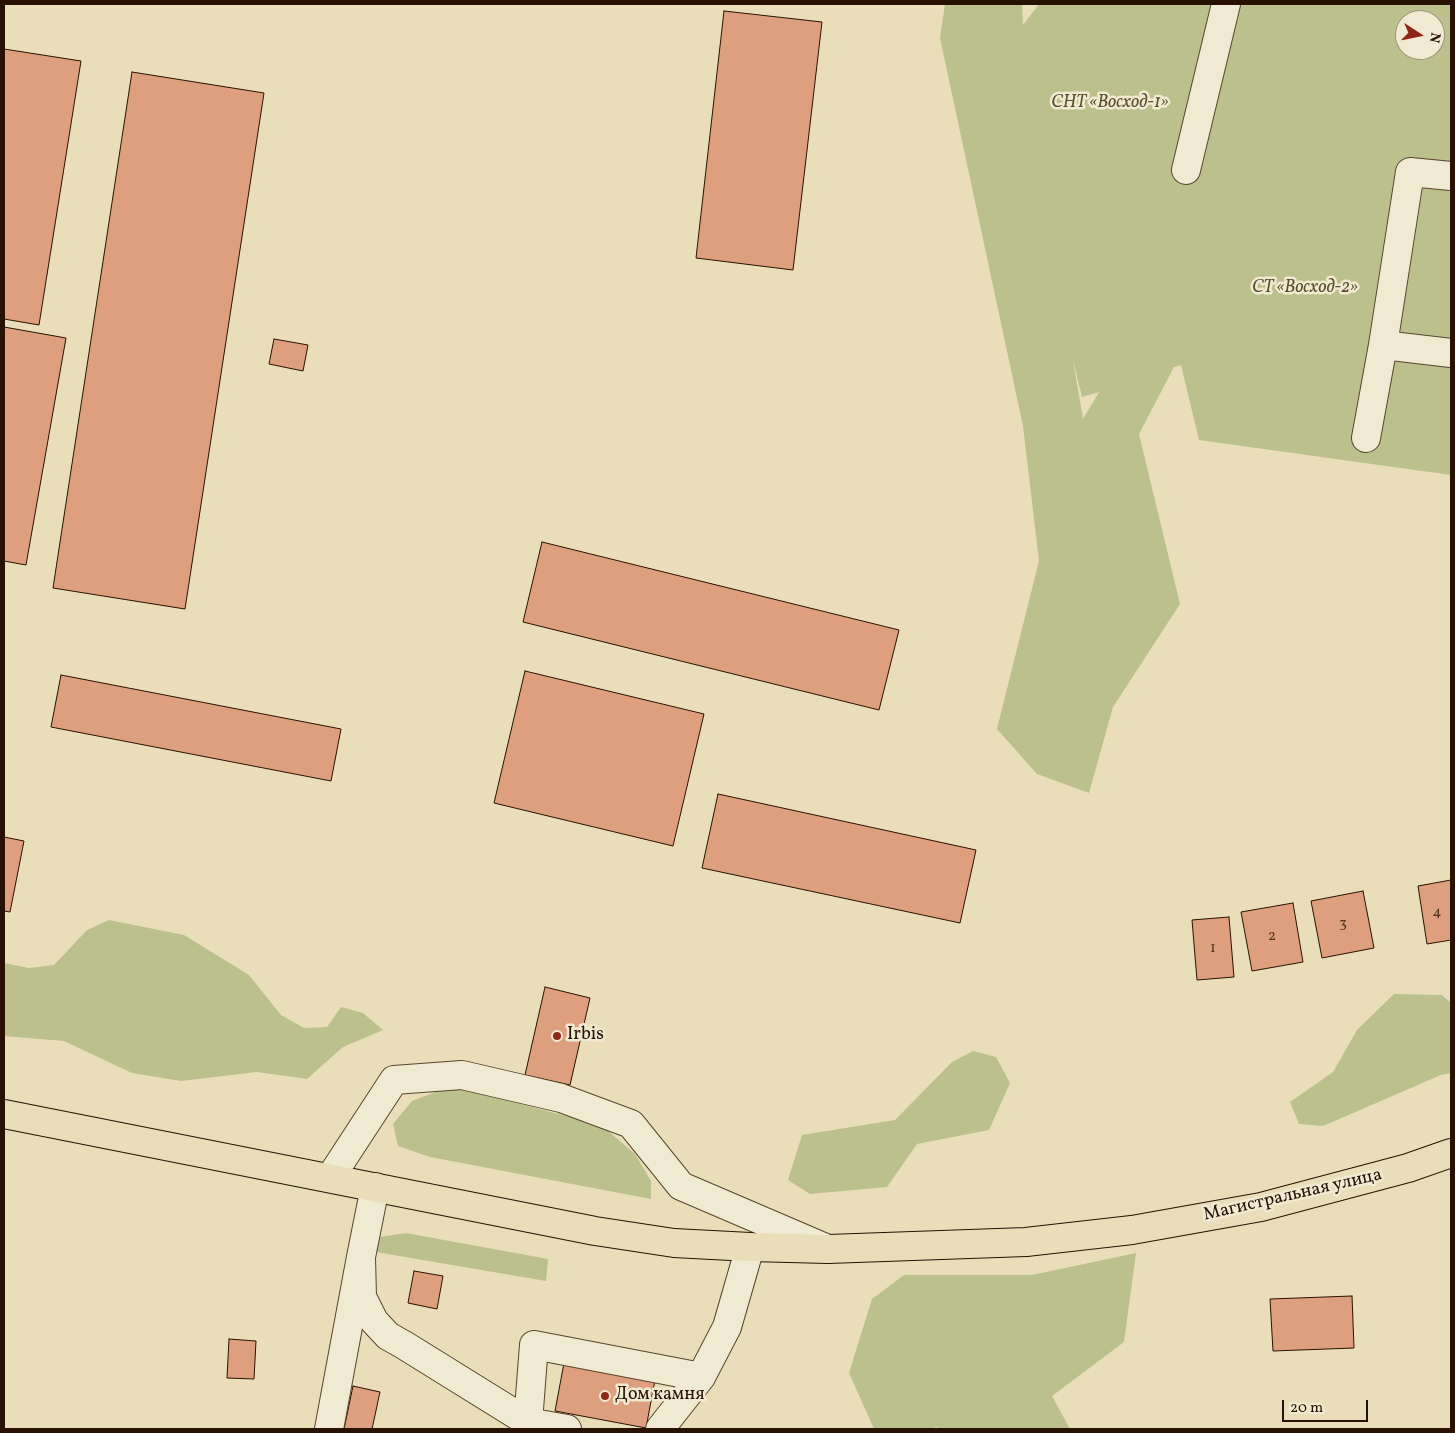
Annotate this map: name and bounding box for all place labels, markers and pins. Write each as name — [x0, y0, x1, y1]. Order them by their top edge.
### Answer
place label: Irbis — [567, 1025, 604, 1047]
marker: Irbis — [551, 1030, 563, 1042]
place label: Дом камня — [615, 1385, 705, 1407]
marker: Дом камня — [599, 1390, 611, 1402]

